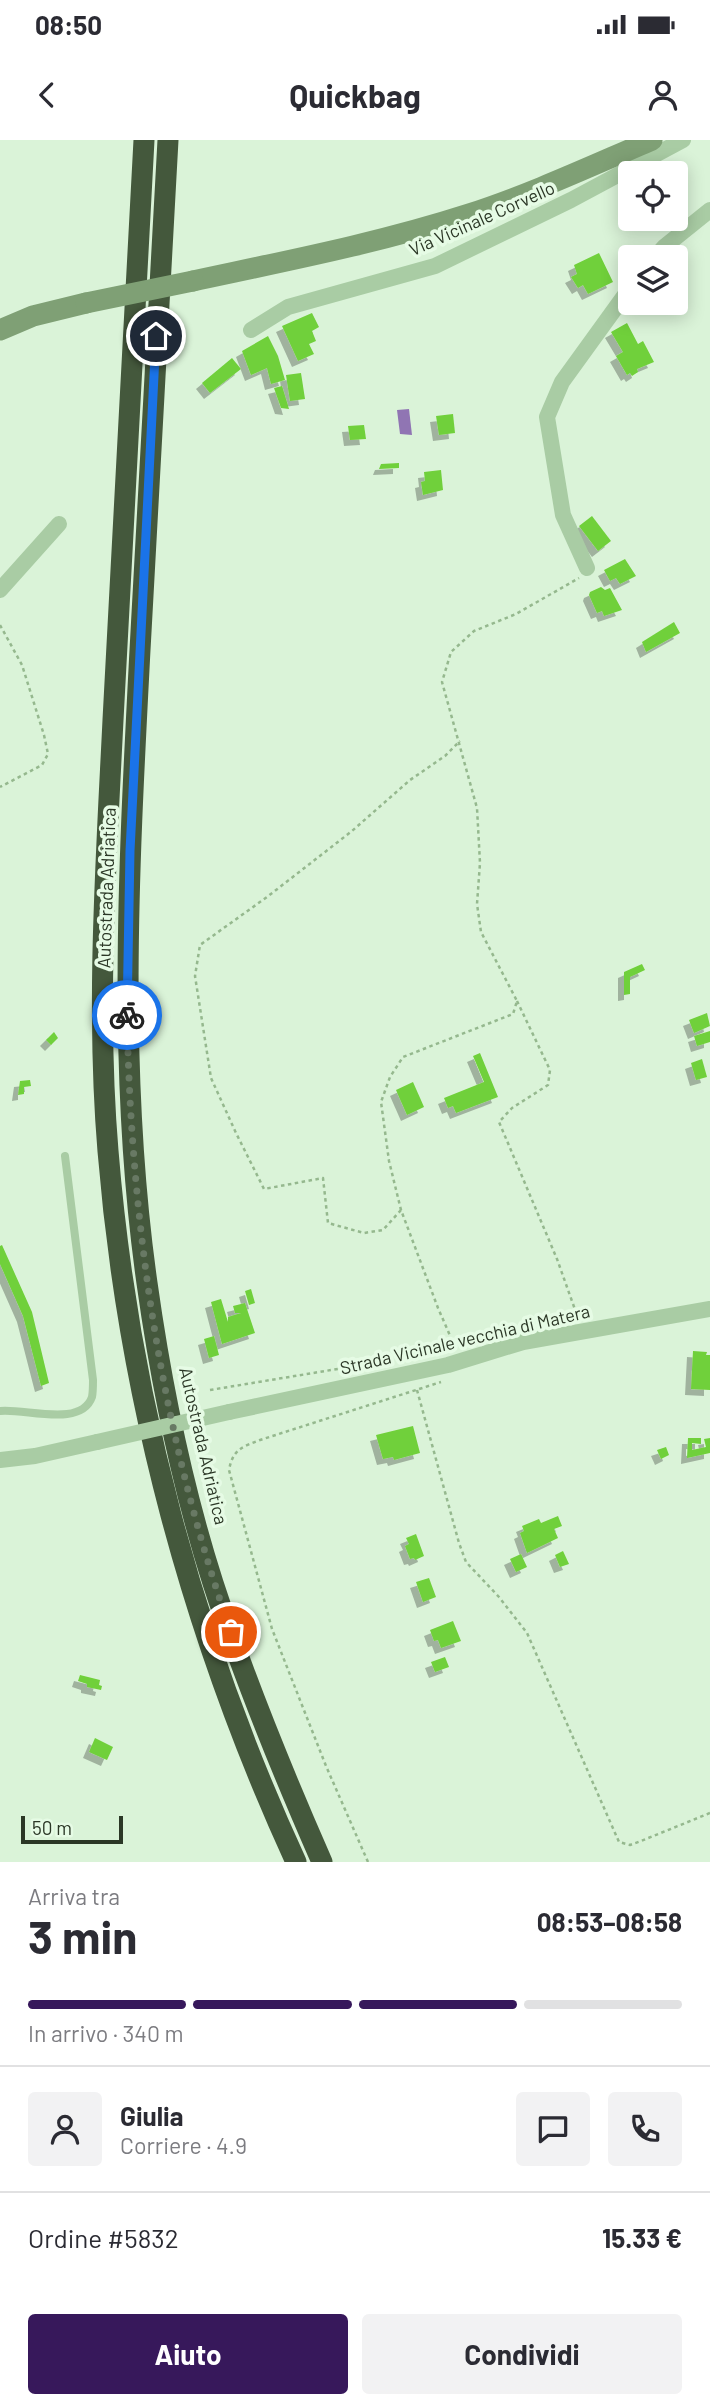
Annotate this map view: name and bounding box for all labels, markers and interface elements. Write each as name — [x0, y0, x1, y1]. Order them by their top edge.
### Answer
text: 08:50 — [35, 9, 102, 40]
icon: back — [28, 76, 66, 114]
text: Quickbag — [289, 76, 421, 114]
icon: person — [644, 76, 682, 114]
map controls — [618, 161, 688, 315]
button: locate — [618, 161, 688, 231]
street label: Via Vicinale Corvello — [405, 176, 558, 260]
button: layers — [618, 245, 688, 315]
pin — [126, 306, 186, 366]
icon: home — [137, 317, 175, 355]
street label: Autostrada Adriatica — [92, 807, 120, 969]
courier — [92, 980, 162, 1050]
icon: bike — [108, 996, 146, 1034]
street label: Strada Vicinale vecchia di Matera — [338, 1300, 592, 1379]
street label: Autostrada Adriatica — [175, 1365, 233, 1527]
pin — [201, 1602, 261, 1662]
icon: bag — [212, 1613, 250, 1651]
scale bar — [21, 1813, 122, 1845]
text: 50 m — [32, 1816, 72, 1839]
text: Arriva tra — [28, 1882, 120, 1910]
text: 08:53–08:58 — [537, 1906, 682, 1937]
text: 3 min — [28, 1908, 137, 1963]
text: In arrivo · 340 m — [28, 2019, 184, 2047]
button: person — [28, 2092, 102, 2166]
button: chat — [516, 2092, 590, 2166]
button: phone — [608, 2092, 682, 2166]
text: Giulia — [120, 2100, 183, 2131]
text: Corriere · 4.9 — [120, 2131, 247, 2159]
text: Ordine #5832 — [28, 2222, 179, 2253]
text: 15.33 € — [602, 2222, 682, 2253]
button: Aiuto — [28, 2314, 348, 2394]
button: Condividi — [362, 2314, 682, 2394]

